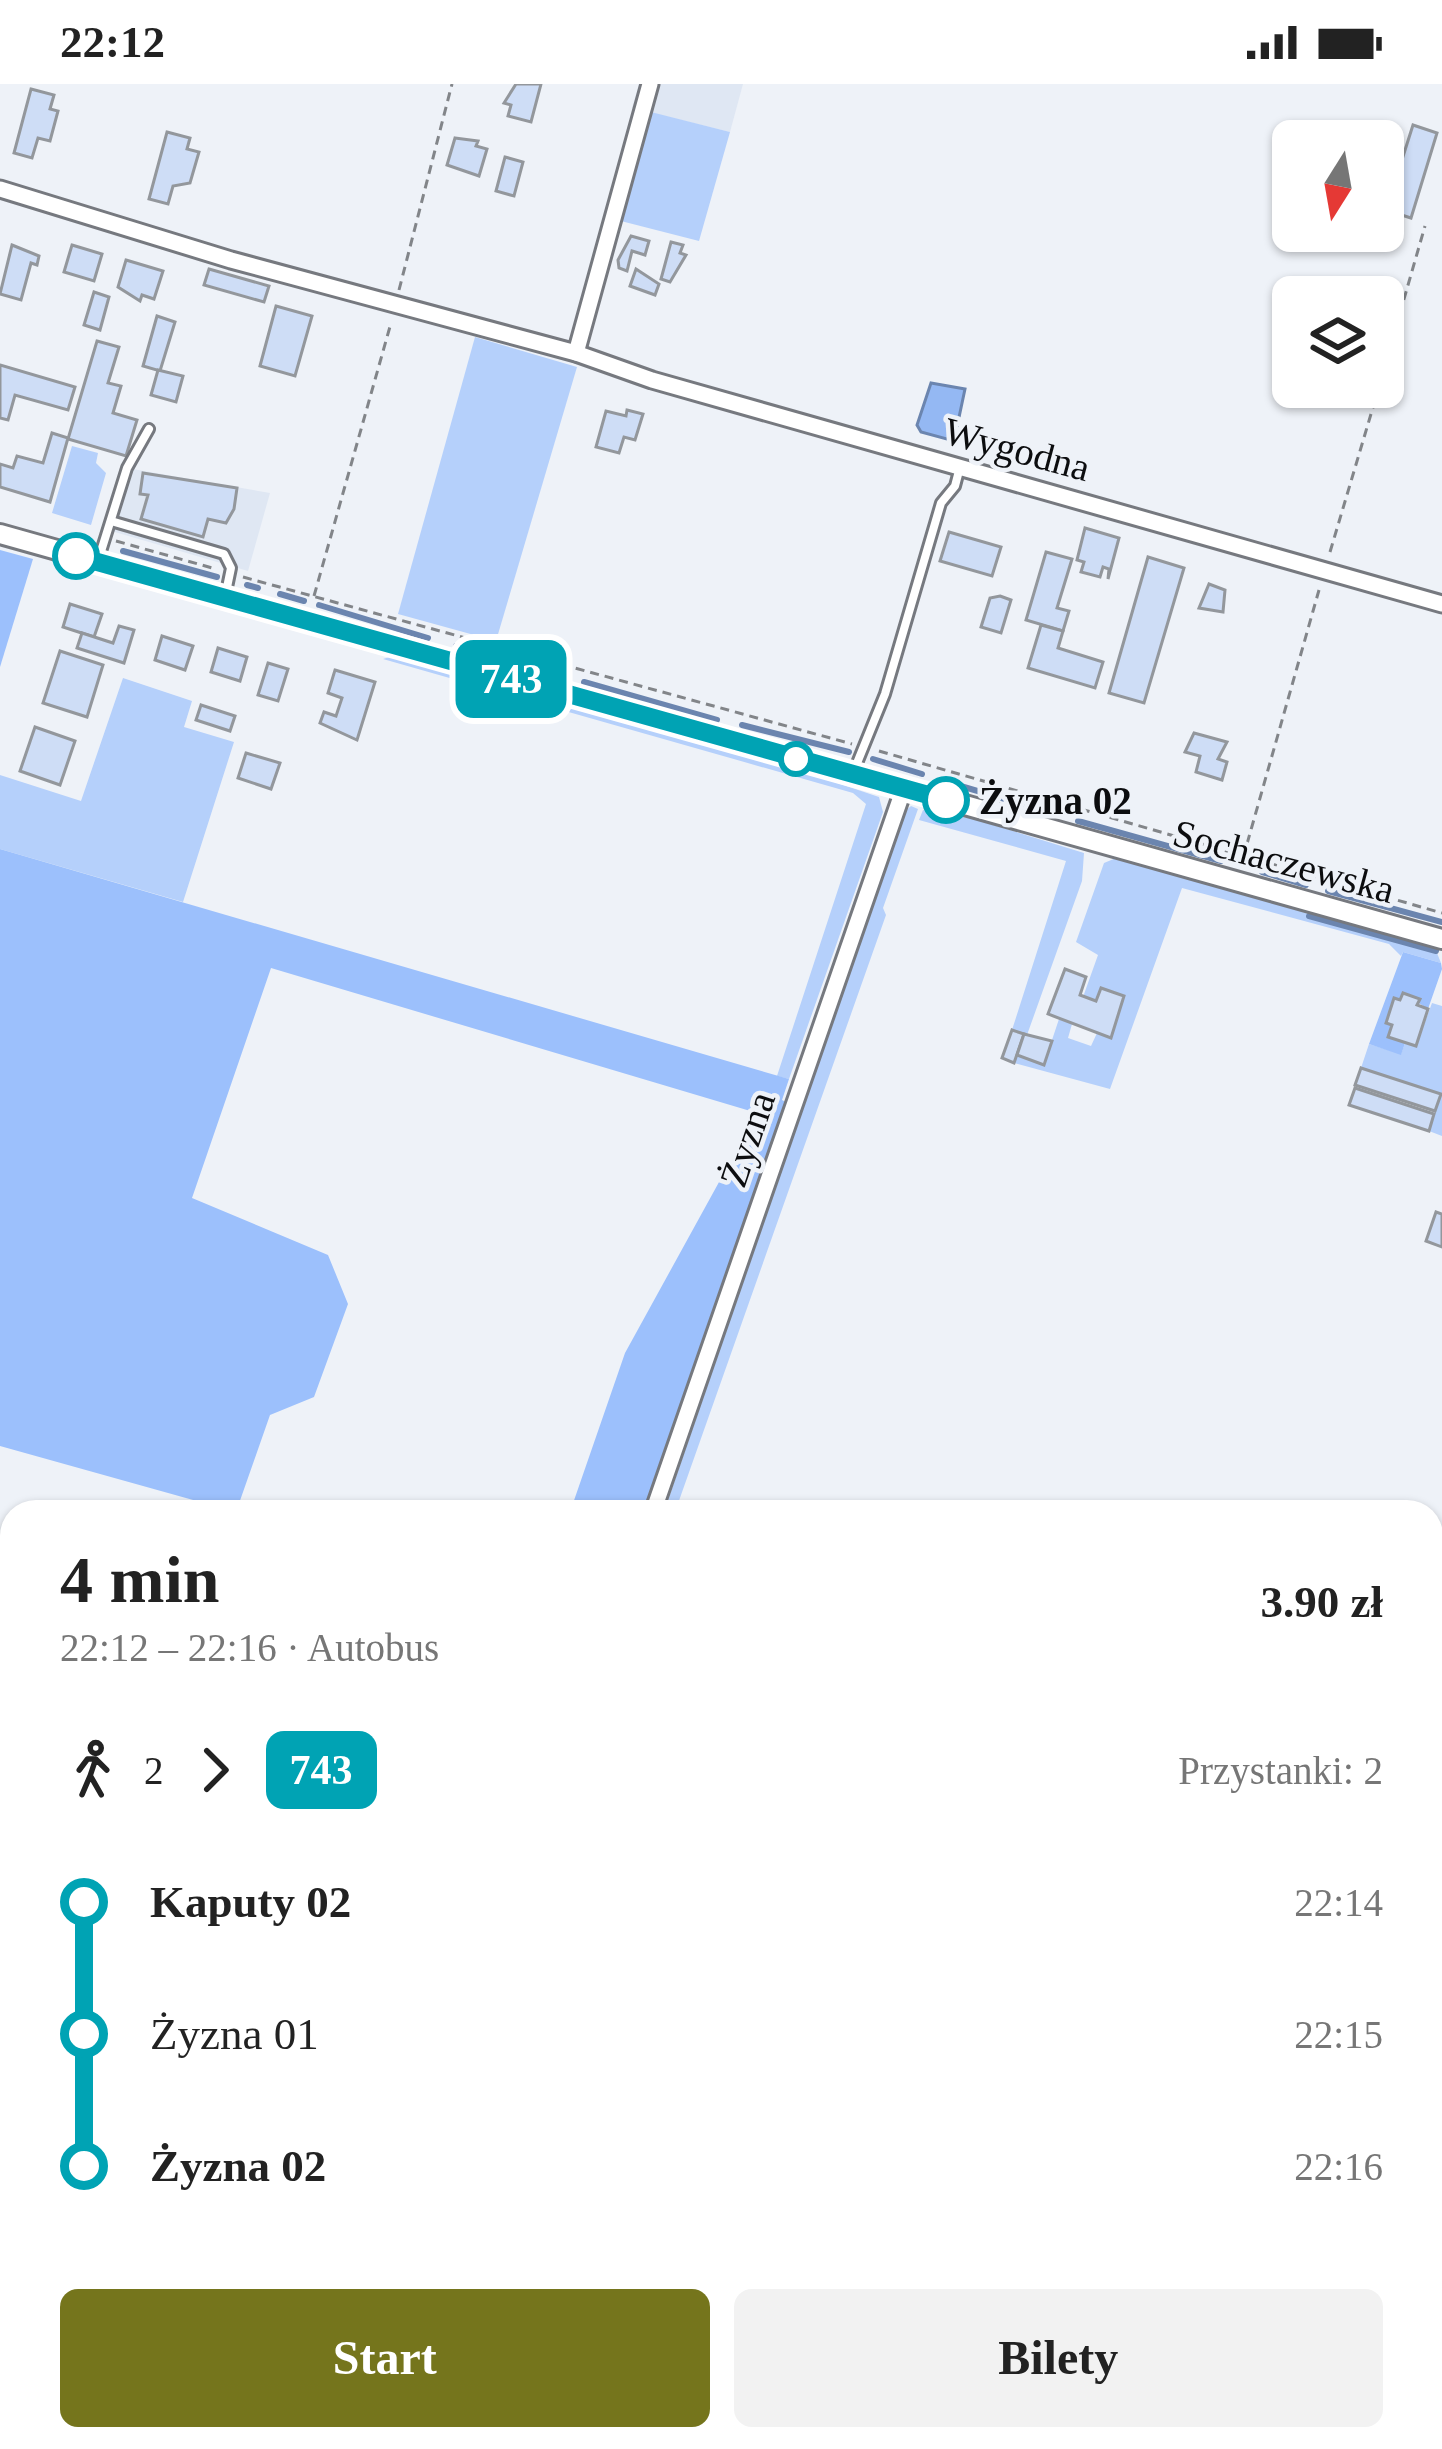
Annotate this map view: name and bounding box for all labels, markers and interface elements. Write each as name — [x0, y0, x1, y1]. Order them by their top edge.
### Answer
text: 22:12 — [60, 17, 165, 67]
north arrow — [1272, 120, 1404, 252]
map controls — [1272, 120, 1404, 408]
button: layers — [1272, 276, 1404, 408]
street label: Wygodna — [939, 409, 1095, 490]
unlabelled marker — [54, 534, 98, 578]
line badge: 743 — [442, 640, 580, 718]
text: 743 — [480, 656, 543, 702]
unlabelled marker — [780, 743, 812, 775]
marker: Żyzna 02 — [924, 778, 968, 822]
place label: Żyzna 02 — [979, 779, 1132, 823]
street label: Sochaczewska — [1169, 811, 1399, 911]
street label: Żyzna — [711, 1086, 784, 1192]
text: 4 min — [60, 1543, 220, 1616]
text: 3.90 zł — [1261, 1577, 1383, 1627]
text: 22:12 – 22:16 · Autobus — [60, 1626, 439, 1669]
icon: walk — [60, 1737, 126, 1803]
icon: forward — [182, 1737, 248, 1803]
text: 743 — [290, 1747, 353, 1793]
text: 2 — [144, 1749, 164, 1792]
text: Przystanki: 2 — [1178, 1749, 1383, 1792]
text: Kaputy 02 — [150, 1877, 351, 1927]
text: 22:14 — [1294, 1881, 1383, 1924]
text: Żyzna 01 — [150, 2009, 319, 2059]
text: 22:15 — [1294, 2013, 1383, 2056]
text: Żyzna 02 — [150, 2141, 326, 2191]
text: 22:16 — [1294, 2145, 1383, 2188]
button: Start — [60, 2289, 710, 2427]
button: Bilety — [734, 2289, 1383, 2427]

